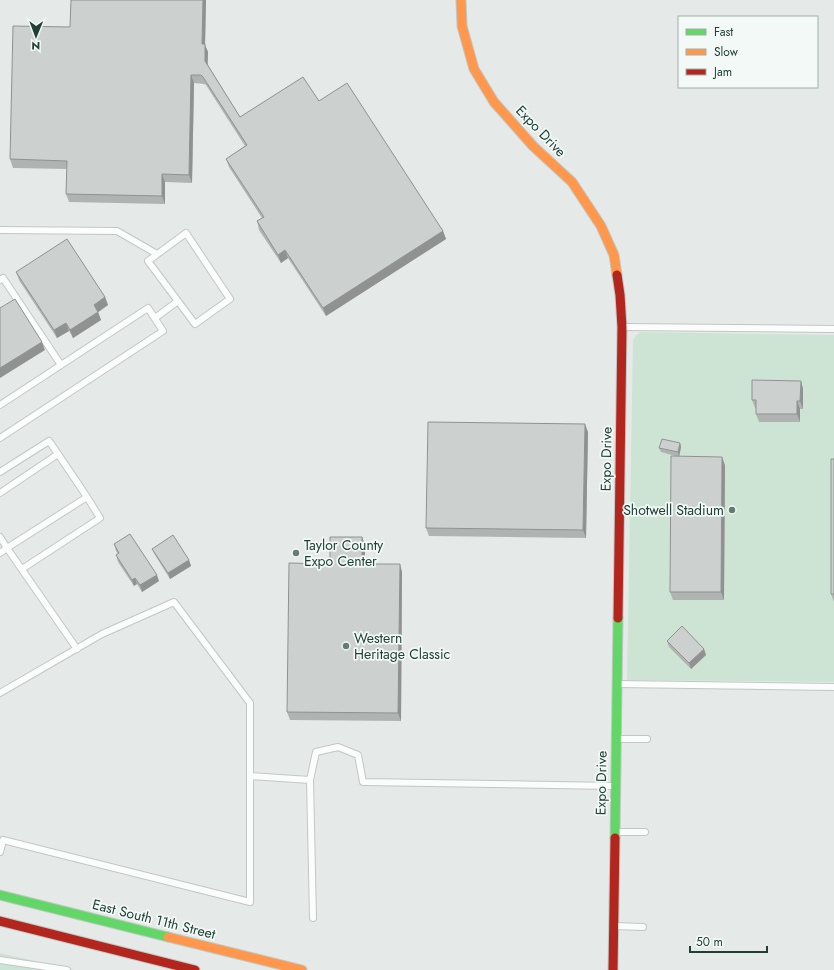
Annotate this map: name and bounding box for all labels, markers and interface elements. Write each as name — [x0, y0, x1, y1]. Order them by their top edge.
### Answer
north arrow — [16, 16, 56, 56]
legend — [678, 16, 818, 88]
text: Fast — [714, 23, 733, 41]
text: N — [31, 38, 40, 54]
text: Slow — [714, 43, 739, 61]
text: Jam — [712, 63, 732, 81]
street label: Expo Drive — [511, 101, 571, 161]
street label: Expo Drive — [595, 427, 617, 491]
place label: Shotwell Stadium — [623, 500, 724, 520]
marker: Shotwell Stadium — [727, 505, 737, 515]
place label: Taylor County Expo Center — [304, 535, 384, 571]
marker: Taylor County Expo Center — [291, 548, 301, 558]
place label: Western Heritage Classic — [354, 628, 450, 664]
marker: Western Heritage Classic — [341, 641, 351, 651]
street label: Expo Drive — [590, 751, 612, 815]
street label: East South 11th Street — [90, 894, 218, 944]
scale bar — [690, 928, 767, 954]
text: 50 m — [696, 933, 723, 951]

